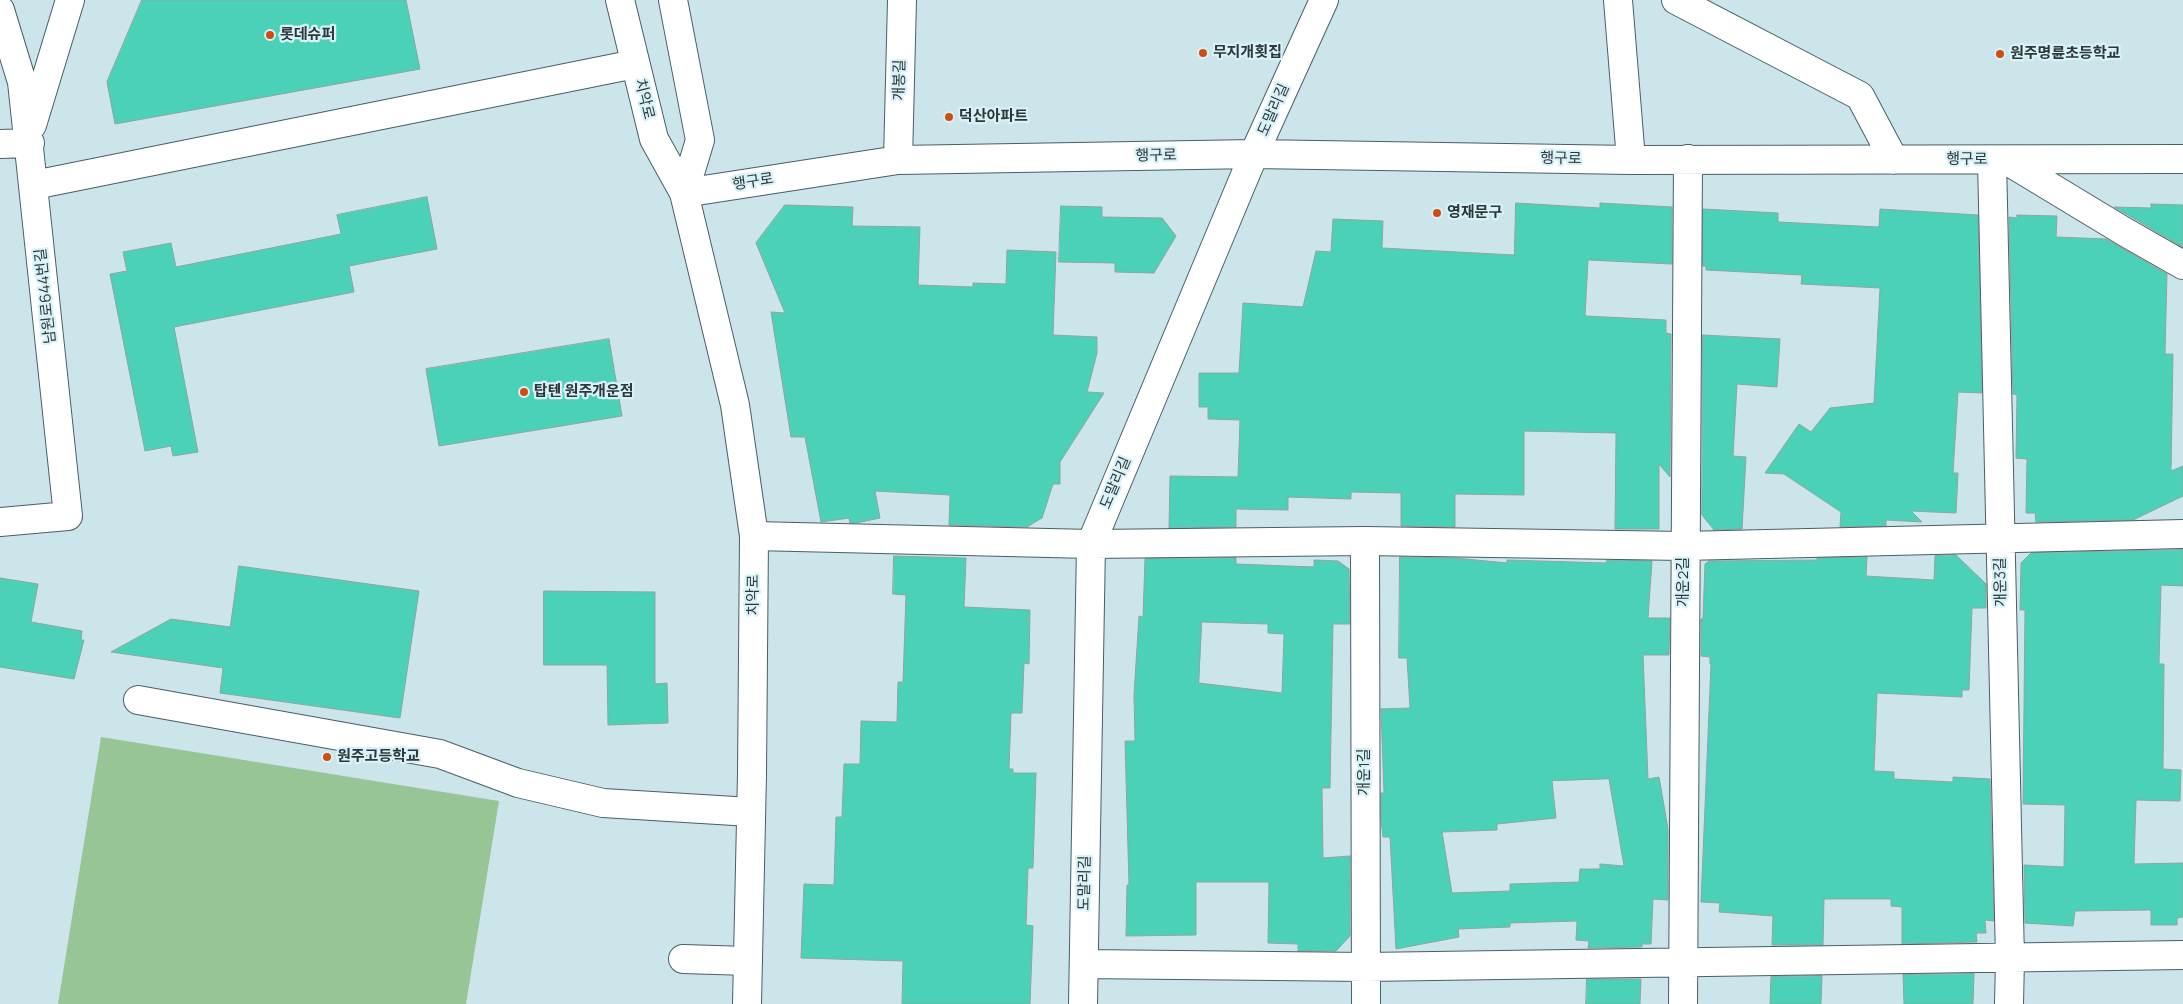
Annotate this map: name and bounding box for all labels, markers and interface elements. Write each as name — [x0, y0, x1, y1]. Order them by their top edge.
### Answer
place label: 롯데슈퍼 — [280, 26, 335, 44]
marker: 롯데슈퍼 — [264, 29, 276, 41]
place label: 무지개횟집 — [1213, 44, 1282, 62]
place label: 원주명륜초등학교 — [2010, 45, 2120, 63]
marker: 무지개횟집 — [1197, 47, 1209, 59]
marker: 원주명륜초등학교 — [1994, 48, 2006, 60]
street label: 개봉길 — [891, 59, 909, 101]
street label: 치악로 — [630, 77, 658, 121]
street label: 도말리길 — [1255, 81, 1293, 139]
place label: 덕산아파트 — [959, 108, 1028, 126]
marker: 덕산아파트 — [943, 111, 955, 123]
street label: 행구로 — [1135, 147, 1177, 165]
street label: 행구로 — [1540, 150, 1582, 168]
street label: 행구로 — [1946, 151, 1988, 169]
street label: 행구로 — [731, 170, 775, 194]
place label: 영재문구 — [1447, 204, 1502, 222]
marker: 영재문구 — [1431, 207, 1443, 219]
street label: 남원로644번길 — [32, 247, 60, 345]
place label: 탑텐 원주개운점 — [534, 383, 634, 401]
marker: 탑텐 원주개운점 — [518, 386, 530, 398]
street label: 도말리길 — [1097, 454, 1135, 512]
street label: 개운2길 — [1675, 557, 1693, 607]
street label: 개운3길 — [1992, 557, 2010, 607]
street label: 치악로 — [745, 574, 763, 616]
place label: 원주고등학교 — [337, 748, 420, 766]
street label: 개운1길 — [1356, 748, 1374, 796]
marker: 원주고등학교 — [321, 751, 333, 763]
street label: 도말리길 — [1076, 855, 1094, 911]

